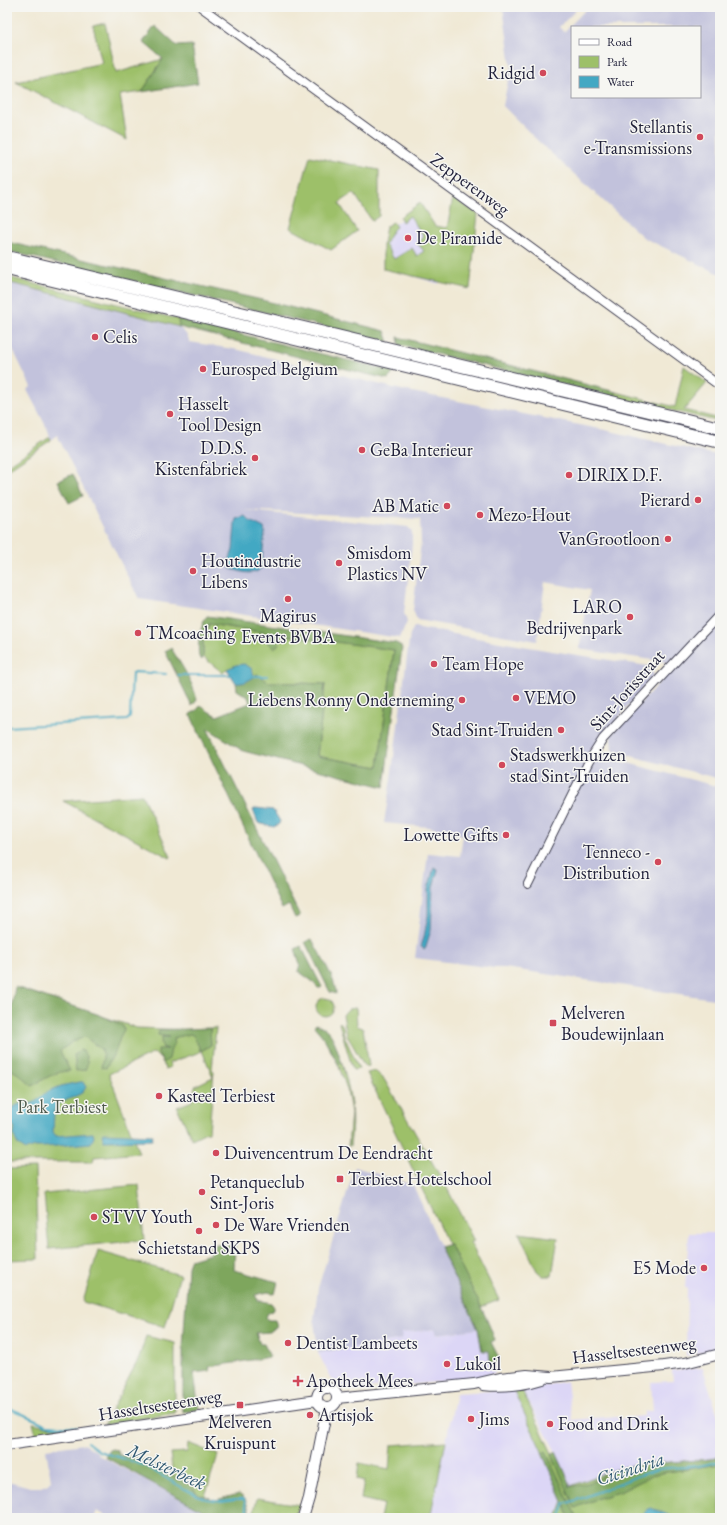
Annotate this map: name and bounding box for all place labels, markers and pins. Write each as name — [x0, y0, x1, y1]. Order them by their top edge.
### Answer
place label: Ridgid — [487, 61, 536, 84]
marker: Ridgid — [538, 68, 548, 78]
place label: Stellantis e-Transmissions — [584, 115, 692, 159]
marker: Stellantis e-Transmissions — [695, 132, 705, 142]
place label: De Piramide — [416, 226, 502, 249]
marker: De Piramide — [403, 233, 413, 243]
place label: Celis — [103, 325, 138, 348]
marker: Celis — [90, 332, 100, 342]
place label: Eurosped Belgium — [211, 357, 338, 380]
marker: Eurosped Belgium — [198, 364, 208, 374]
place label: Hasselt Tool Design — [178, 392, 262, 436]
marker: Hasselt Tool Design — [165, 409, 175, 419]
place label: D.D.S. Kistenfabriek — [155, 436, 248, 480]
place label: GeBa Interieur — [370, 438, 473, 461]
marker: GeBa Interieur — [357, 445, 367, 455]
marker: D.D.S. Kistenfabriek — [250, 453, 260, 463]
place label: DIRIX D.F. — [577, 463, 663, 486]
marker: DIRIX D.F. — [564, 470, 574, 480]
place label: Pierard — [640, 488, 691, 511]
place label: AB Matic — [371, 494, 439, 517]
marker: Pierard — [693, 495, 703, 505]
marker: AB Matic — [442, 501, 452, 511]
place label: Mezo-Hout — [488, 503, 570, 526]
marker: Mezo-Hout — [475, 510, 485, 520]
place label: VanGrootloon — [559, 527, 660, 550]
marker: VanGrootloon — [663, 534, 673, 544]
place label: Smisdom Plastics NV — [347, 541, 428, 585]
place label: Houtindustrie Libens — [201, 549, 301, 593]
marker: Smisdom Plastics NV — [334, 558, 344, 568]
marker: Houtindustrie Libens — [188, 566, 198, 576]
marker: Magirus Events BVBA — [283, 594, 293, 604]
place label: LARO Bedrijvenpark — [526, 595, 623, 639]
place label: Magirus Events BVBA — [241, 604, 335, 648]
marker: LARO Bedrijvenpark — [625, 612, 635, 622]
place label: TMcoaching — [146, 621, 235, 644]
marker: TMcoaching — [133, 628, 143, 638]
place label: Team Hope — [442, 652, 524, 675]
marker: Team Hope — [429, 659, 439, 669]
place label: VEMO — [524, 686, 576, 709]
place label: Liebens Ronny Onderneming — [248, 688, 454, 711]
marker: VEMO — [511, 693, 521, 703]
marker: Liebens Ronny Onderneming — [457, 695, 467, 705]
place label: Stad Sint-Truiden — [432, 718, 553, 741]
marker: Stad Sint-Truiden — [556, 725, 566, 735]
place label: Stadswerkhuizen stad Sint-Truiden — [510, 743, 629, 787]
marker: Stadswerkhuizen stad Sint-Truiden — [497, 760, 507, 770]
place label: Lowette Gifts — [403, 823, 498, 846]
marker: Lowette Gifts — [501, 830, 511, 840]
place label: Tenneco - Distribution — [563, 840, 650, 884]
marker: Tenneco - Distribution — [653, 857, 663, 867]
place label: Melveren Boudewijnlaan — [561, 1001, 665, 1045]
marker: Melveren Boudewijnlaan — [548, 1018, 558, 1028]
place label: Kasteel Terbiest — [167, 1084, 275, 1107]
marker: Kasteel Terbiest — [154, 1091, 164, 1101]
place label: Duivencentrum De Eendracht — [224, 1141, 433, 1164]
marker: Duivencentrum De Eendracht — [211, 1148, 221, 1158]
place label: Terbiest Hotelschool — [348, 1167, 492, 1190]
place label: Petanqueclub Sint-Joris — [210, 1170, 305, 1214]
marker: Terbiest Hotelschool — [335, 1174, 345, 1184]
marker: Petanqueclub Sint-Joris — [197, 1187, 207, 1197]
place label: STVV Youth — [102, 1205, 193, 1228]
marker: STVV Youth — [89, 1212, 99, 1222]
place label: De Ware Vrienden — [224, 1213, 350, 1236]
marker: De Ware Vrienden — [211, 1220, 221, 1230]
marker: Schietstand SKPS — [194, 1226, 204, 1236]
place label: Schietstand SKPS — [138, 1236, 260, 1259]
place label: E5 Mode — [633, 1256, 696, 1279]
marker: E5 Mode — [699, 1263, 709, 1273]
place label: Dentist Lambeets — [296, 1331, 418, 1354]
marker: Dentist Lambeets — [283, 1338, 293, 1348]
place label: Lukoil — [455, 1352, 501, 1375]
marker: Lukoil — [442, 1359, 452, 1369]
place label: Apotheek Mees — [305, 1369, 413, 1392]
marker: Apotheek Mees — [293, 1376, 303, 1386]
marker: Melveren Kruispunt — [235, 1400, 245, 1410]
place label: Artisjok — [317, 1403, 374, 1426]
place label: Jims — [477, 1407, 510, 1430]
place label: Melveren Kruispunt — [204, 1410, 276, 1454]
marker: Artisjok — [305, 1410, 315, 1420]
place label: Food and Drink — [558, 1412, 669, 1435]
marker: Jims — [466, 1414, 476, 1424]
marker: Food and Drink — [545, 1419, 555, 1429]

